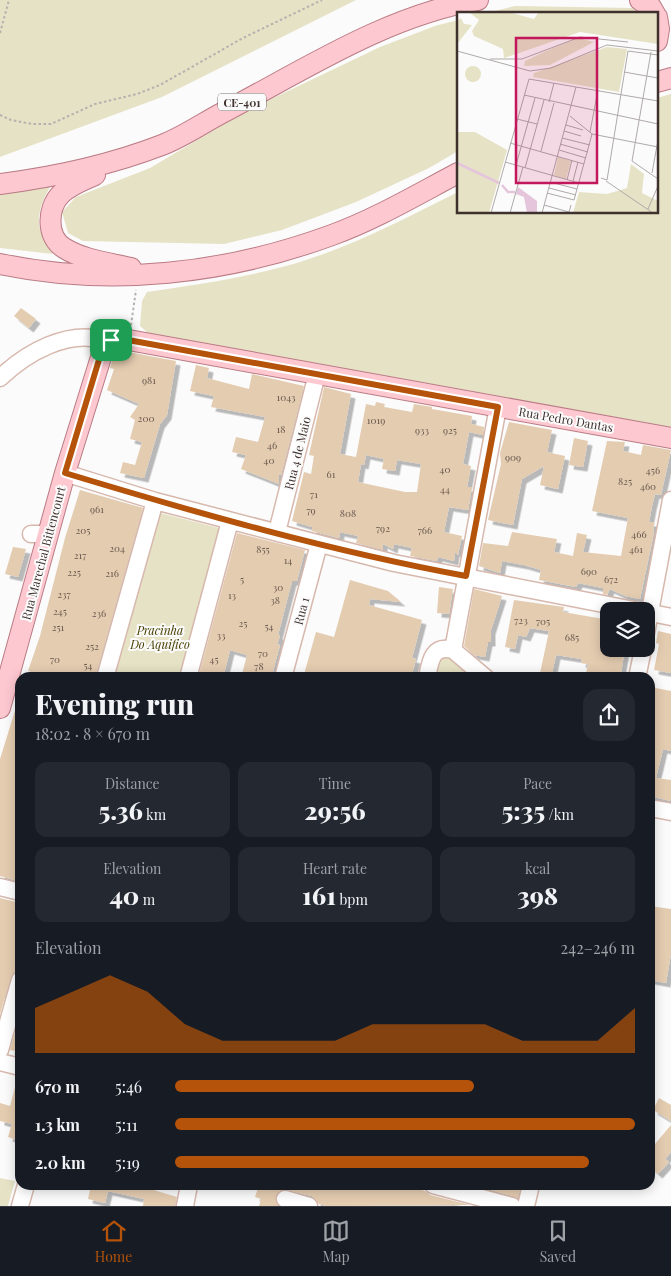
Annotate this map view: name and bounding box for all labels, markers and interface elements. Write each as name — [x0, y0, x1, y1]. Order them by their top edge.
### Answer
inset map — [457, 12, 658, 214]
road number: CE-401 — [218, 94, 266, 110]
pin — [90, 319, 132, 361]
icon: arrive — [97, 326, 125, 354]
house number: 981 — [142, 373, 156, 387]
house number: 1043 — [277, 390, 296, 404]
street label: Rua Pedro Dantas — [518, 403, 614, 435]
house number: 200 — [138, 411, 154, 425]
house number: 1019 — [367, 413, 385, 427]
street label: Rua 4 de Maio — [280, 414, 314, 491]
house number: 18 — [277, 422, 285, 436]
house number: 933 — [415, 423, 430, 437]
house number: 925 — [443, 423, 457, 437]
house number: 46 — [267, 438, 277, 452]
house number: 909 — [505, 450, 521, 464]
house number: 40 — [264, 453, 274, 467]
house number: 40 — [440, 462, 450, 476]
house number: 456 — [646, 463, 660, 477]
house number: 61 — [327, 467, 336, 481]
house number: 825 — [618, 474, 632, 488]
house number: 460 — [640, 479, 656, 493]
house number: 44 — [440, 482, 450, 496]
street label: Rua Marechal Bittencourt — [17, 484, 69, 622]
house number: 71 — [310, 487, 318, 501]
house number: 961 — [90, 502, 104, 516]
house number: 79 — [306, 503, 316, 517]
house number: 808 — [340, 506, 356, 520]
house number: 792 — [376, 521, 390, 535]
house number: 205 — [76, 523, 90, 537]
house number: 766 — [418, 523, 432, 537]
house number: 466 — [631, 527, 647, 541]
house number: 204 — [109, 541, 125, 555]
house number: 855 — [256, 542, 270, 556]
house number: 461 — [629, 542, 643, 556]
house number: 217 — [74, 548, 86, 562]
house number: 14 — [284, 553, 292, 567]
house number: 690 — [581, 564, 597, 578]
house number: 225 — [67, 565, 81, 579]
house number: 216 — [105, 566, 119, 580]
house number: 5 — [240, 572, 244, 586]
house number: 672 — [604, 572, 618, 586]
house number: 30 — [273, 580, 283, 594]
house number: 237 — [57, 587, 71, 601]
house number: 13 — [228, 588, 237, 602]
house number: 38 — [270, 593, 280, 607]
street label: Rua 1 — [290, 595, 312, 627]
map controls — [600, 602, 655, 657]
button: layers — [600, 602, 655, 657]
house number: 245 — [53, 604, 67, 618]
house number: 236 — [92, 606, 106, 620]
house number: 723 — [514, 613, 528, 627]
house number: 705 — [536, 614, 550, 628]
house number: 25 — [239, 616, 247, 630]
house number: 54 — [264, 619, 274, 633]
house number: 251 — [52, 620, 65, 634]
park label: Pracinha Do Aquifico — [129, 622, 190, 652]
house number: 33 — [216, 628, 226, 642]
house number: 685 — [565, 630, 579, 644]
house number: 252 — [85, 639, 99, 653]
house number: 70 — [258, 646, 268, 660]
house number: 70 — [50, 652, 60, 666]
house number: 45 — [209, 652, 219, 666]
house number: 54 — [83, 658, 93, 672]
house number: 78 — [254, 659, 264, 673]
text: Evening run — [35, 685, 194, 722]
button: share — [583, 689, 635, 741]
text: 18:02 · 8 × 670 m — [35, 723, 150, 744]
text: Distance — [105, 774, 160, 793]
text: Time — [319, 774, 351, 793]
text: Pace — [523, 774, 552, 793]
text: 5.36 — [98, 793, 143, 826]
text: 29:56 — [304, 793, 366, 826]
text: 5:35 — [501, 793, 545, 826]
text: km — [143, 805, 166, 824]
text: /km — [545, 805, 574, 824]
text: Elevation — [103, 859, 161, 878]
text: Heart rate — [303, 859, 367, 878]
text: kcal — [525, 859, 550, 878]
text: 40 — [109, 878, 139, 911]
text: 161 — [302, 878, 336, 911]
text: 398 — [517, 878, 558, 911]
text: m — [139, 890, 155, 909]
text: bpm — [336, 890, 368, 909]
text: Elevation — [35, 937, 102, 958]
text: 242–246 m — [561, 937, 635, 958]
text: 670 m — [35, 1076, 80, 1097]
text: 5:46 — [115, 1076, 142, 1097]
text: 1.3 km — [35, 1114, 80, 1135]
text: 5:11 — [115, 1114, 138, 1135]
text: 2.0 km — [35, 1152, 85, 1173]
text: 5:19 — [115, 1152, 140, 1173]
tab: Home — [95, 1217, 132, 1266]
tab: Map — [322, 1217, 350, 1266]
tab: Saved — [540, 1217, 576, 1266]

